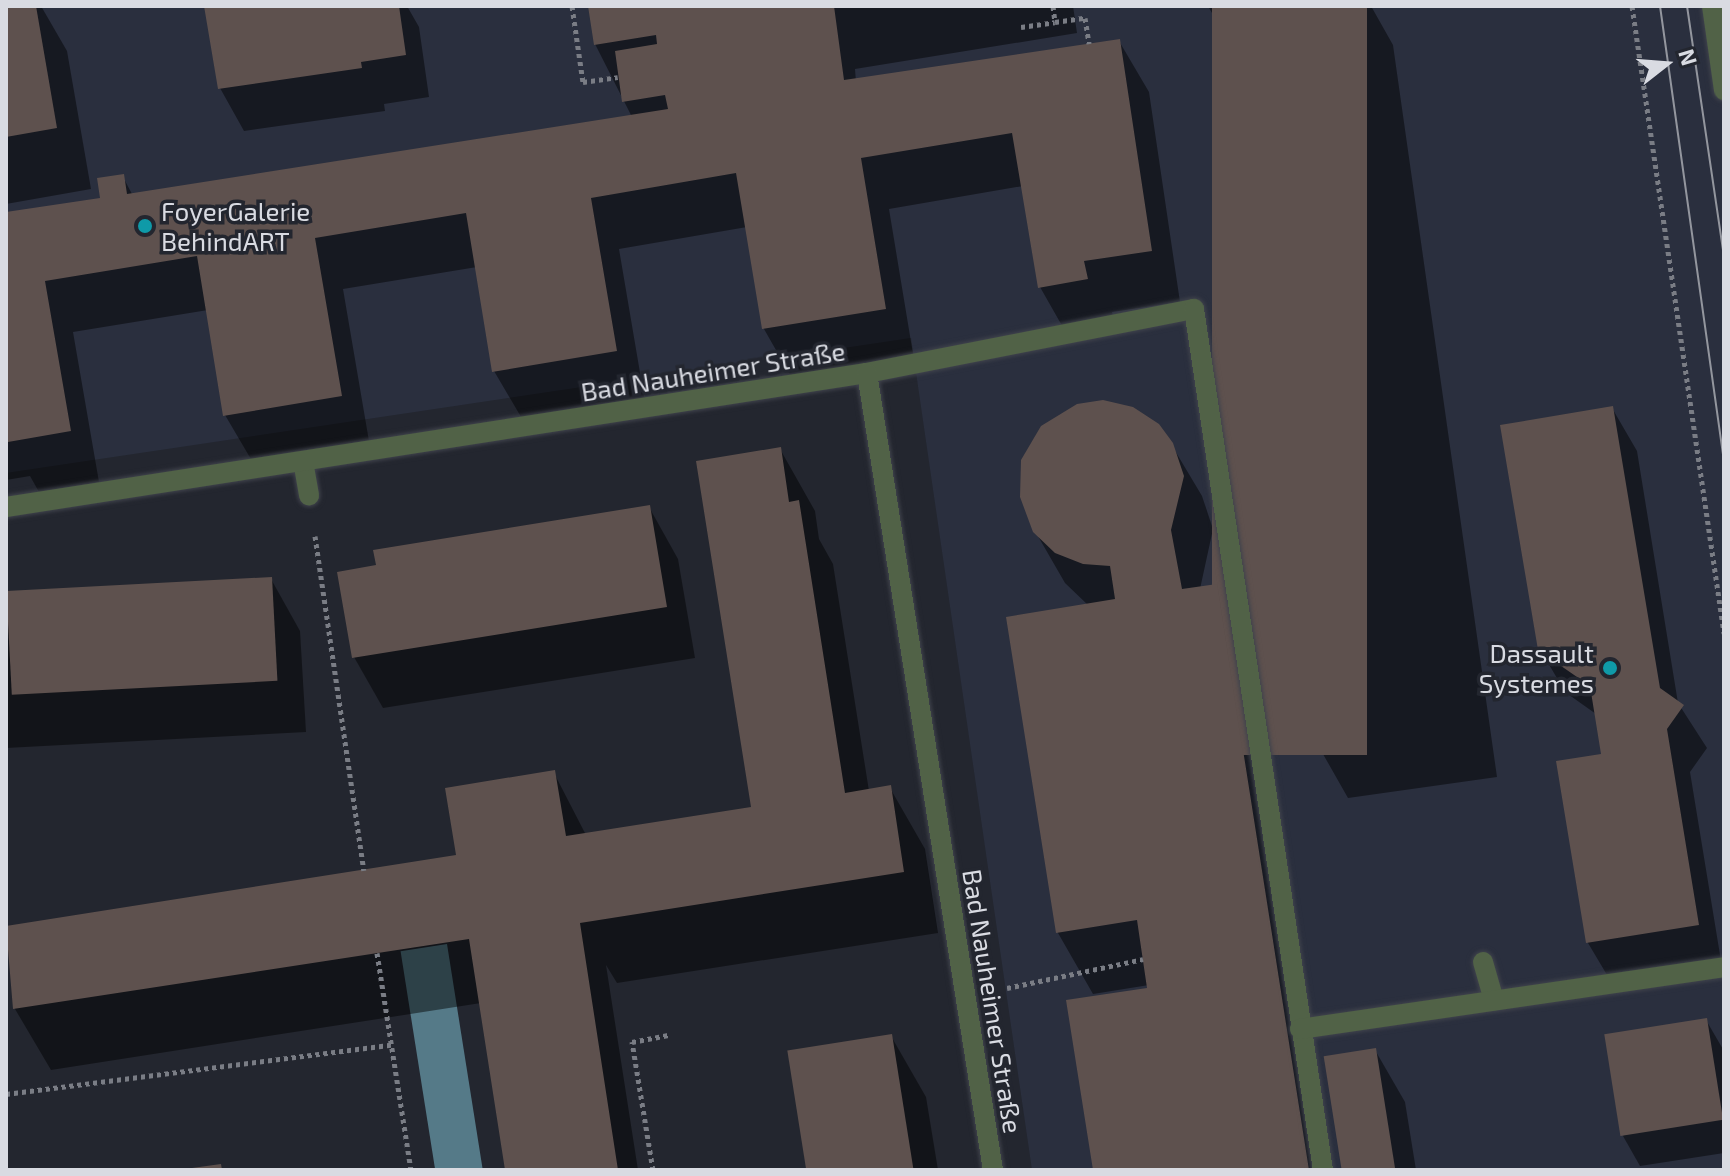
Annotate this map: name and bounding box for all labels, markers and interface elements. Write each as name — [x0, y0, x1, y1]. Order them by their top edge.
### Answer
north arrow — [1626, 24, 1706, 104]
text: N — [1674, 46, 1704, 68]
place label: FoyerGalerie BehindART — [161, 195, 310, 256]
marker: FoyerGalerie BehindART — [136, 217, 154, 235]
street label: Bad Nauheimer Straße — [578, 335, 848, 407]
place label: Dassault Systemes — [1479, 637, 1594, 698]
marker: Dassault Systemes — [1601, 659, 1619, 677]
street label: Bad Nauheimer Straße — [957, 866, 1029, 1136]

